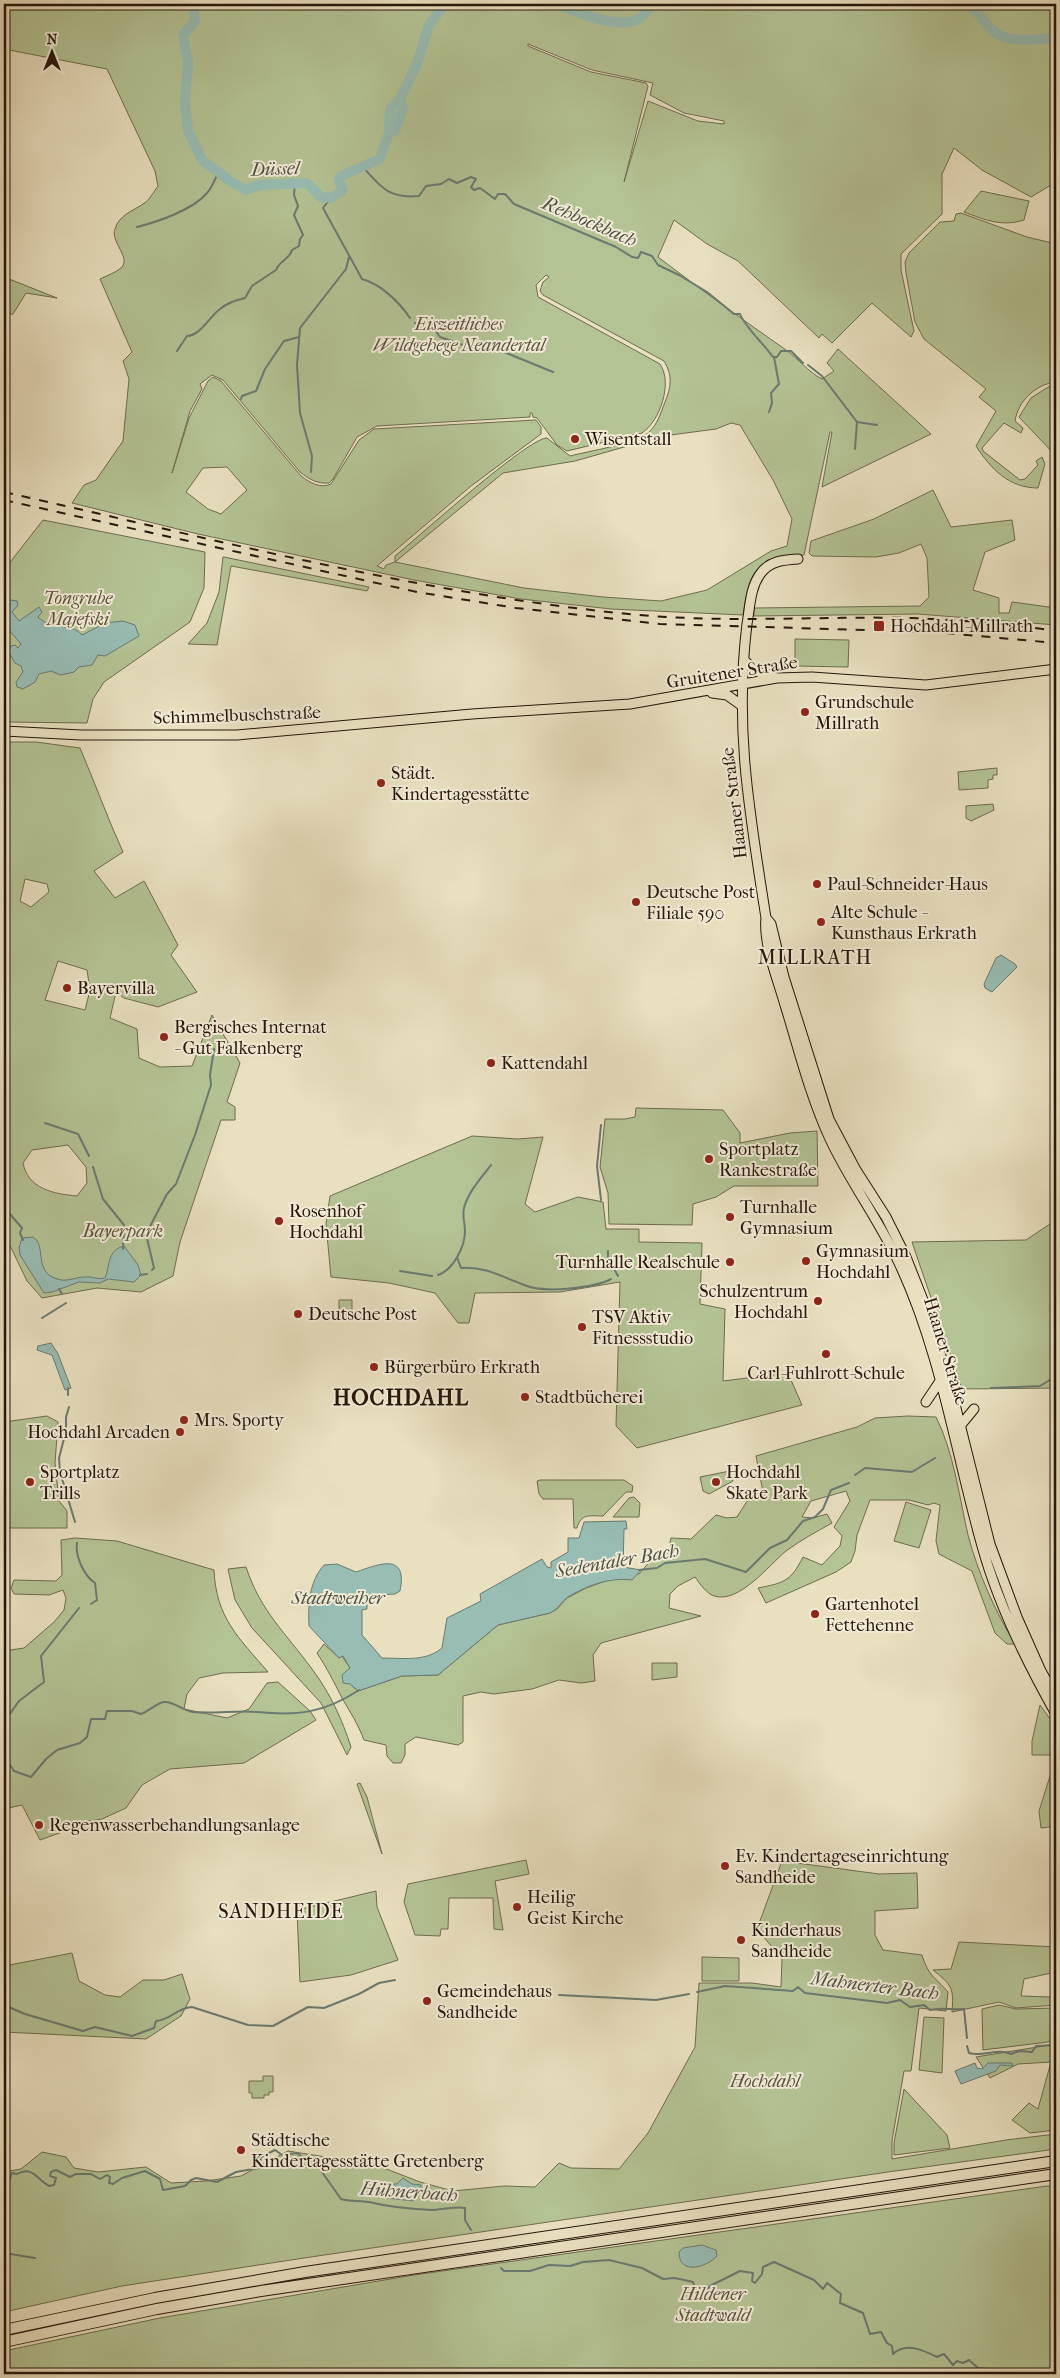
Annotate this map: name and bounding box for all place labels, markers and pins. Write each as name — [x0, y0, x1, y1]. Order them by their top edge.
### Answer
place label: Wisentstall — [584, 429, 672, 450]
marker: Wisentstall — [569, 433, 581, 445]
place label: Hochdahl-Millrath — [890, 616, 1033, 637]
marker: Hochdahl-Millrath — [872, 619, 886, 633]
place label: Grundschule Millrath — [815, 692, 914, 734]
marker: Grundschule Millrath — [799, 706, 811, 718]
place label: Städt. Kindertagesstätte — [391, 763, 529, 805]
marker: Städt. Kindertagesstätte — [375, 777, 387, 789]
place label: Paul-Schneider-Haus — [827, 874, 988, 895]
marker: Paul-Schneider-Haus — [811, 878, 823, 890]
place label: Deutsche Post Filiale 590 — [646, 882, 756, 924]
marker: Deutsche Post Filiale 590 — [630, 896, 642, 908]
place label: Alte Schule - Kunsthaus Erkrath — [830, 902, 977, 944]
marker: Alte Schule - Kunsthaus Erkrath — [815, 916, 827, 928]
place label: Bayervilla — [77, 978, 156, 999]
marker: Bayervilla — [61, 982, 73, 994]
place label: Bergisches Internat - Gut Falkenberg — [174, 1017, 327, 1059]
marker: Bergisches Internat - Gut Falkenberg — [158, 1031, 170, 1043]
place label: Kattendahl — [501, 1053, 588, 1074]
marker: Kattendahl — [485, 1057, 497, 1069]
place label: Sportplatz Rankestraße — [719, 1139, 817, 1181]
marker: Sportplatz Rankestraße — [703, 1153, 715, 1165]
place label: Turnhalle Gymnasium — [740, 1197, 833, 1239]
place label: Rosenhof Hochdahl — [289, 1201, 366, 1243]
marker: Turnhalle Gymnasium — [724, 1211, 736, 1223]
marker: Rosenhof Hochdahl — [273, 1215, 285, 1227]
place label: Gymnasium Hochdahl — [816, 1241, 909, 1283]
place label: Turnhalle Realschule — [556, 1252, 720, 1273]
marker: Gymnasium Hochdahl — [800, 1255, 812, 1267]
marker: Turnhalle Realschule — [724, 1256, 736, 1268]
place label: Schulzentrum Hochdahl — [699, 1281, 808, 1323]
marker: Schulzentrum Hochdahl — [812, 1295, 824, 1307]
place label: Deutsche Post — [308, 1304, 418, 1325]
place label: TSV Aktiv Fitnessstudio — [592, 1307, 693, 1349]
marker: Deutsche Post — [292, 1308, 304, 1320]
marker: TSV Aktiv Fitnessstudio — [576, 1321, 588, 1333]
marker: Carl-Fuhlrott-Schule — [820, 1348, 832, 1360]
place label: Bürgerbüro Erkrath — [384, 1357, 540, 1378]
marker: Bürgerbüro Erkrath — [368, 1361, 380, 1373]
place label: Carl-Fuhlrott-Schule — [747, 1363, 905, 1384]
place label: Stadtbücherei — [535, 1387, 644, 1408]
marker: Stadtbücherei — [519, 1391, 531, 1403]
place label: Mrs. Sporty — [194, 1410, 285, 1431]
marker: Mrs. Sporty — [178, 1414, 190, 1426]
place label: Hochdahl Arcaden — [27, 1422, 171, 1443]
marker: Hochdahl Arcaden — [174, 1426, 186, 1438]
place label: Sportplatz Trills — [40, 1462, 120, 1504]
place label: Hochdahl Skate Park — [726, 1462, 809, 1504]
marker: Sportplatz Trills — [24, 1476, 36, 1488]
marker: Hochdahl Skate Park — [710, 1476, 722, 1488]
place label: Gartenhotel Fettehenne — [825, 1594, 919, 1636]
marker: Gartenhotel Fettehenne — [809, 1608, 821, 1620]
place label: Regenwasserbehandlungsanlage — [49, 1815, 300, 1836]
marker: Regenwasserbehandlungsanlage — [33, 1819, 45, 1831]
place label: Ev. Kindertageseinrichtung Sandheide — [735, 1846, 949, 1888]
marker: Ev. Kindertageseinrichtung Sandheide — [719, 1860, 731, 1872]
place label: Heilig Geist Kirche — [527, 1887, 624, 1929]
marker: Heilig Geist Kirche — [511, 1901, 523, 1913]
place label: Kinderhaus Sandheide — [751, 1920, 842, 1962]
marker: Kinderhaus Sandheide — [735, 1934, 747, 1946]
place label: Gemeindehaus Sandheide — [437, 1981, 552, 2023]
marker: Gemeindehaus Sandheide — [421, 1995, 433, 2007]
place label: Städtische Kindertagesstätte Gretenberg — [251, 2130, 484, 2172]
marker: Städtische Kindertagesstätte Gretenberg — [235, 2144, 247, 2156]

